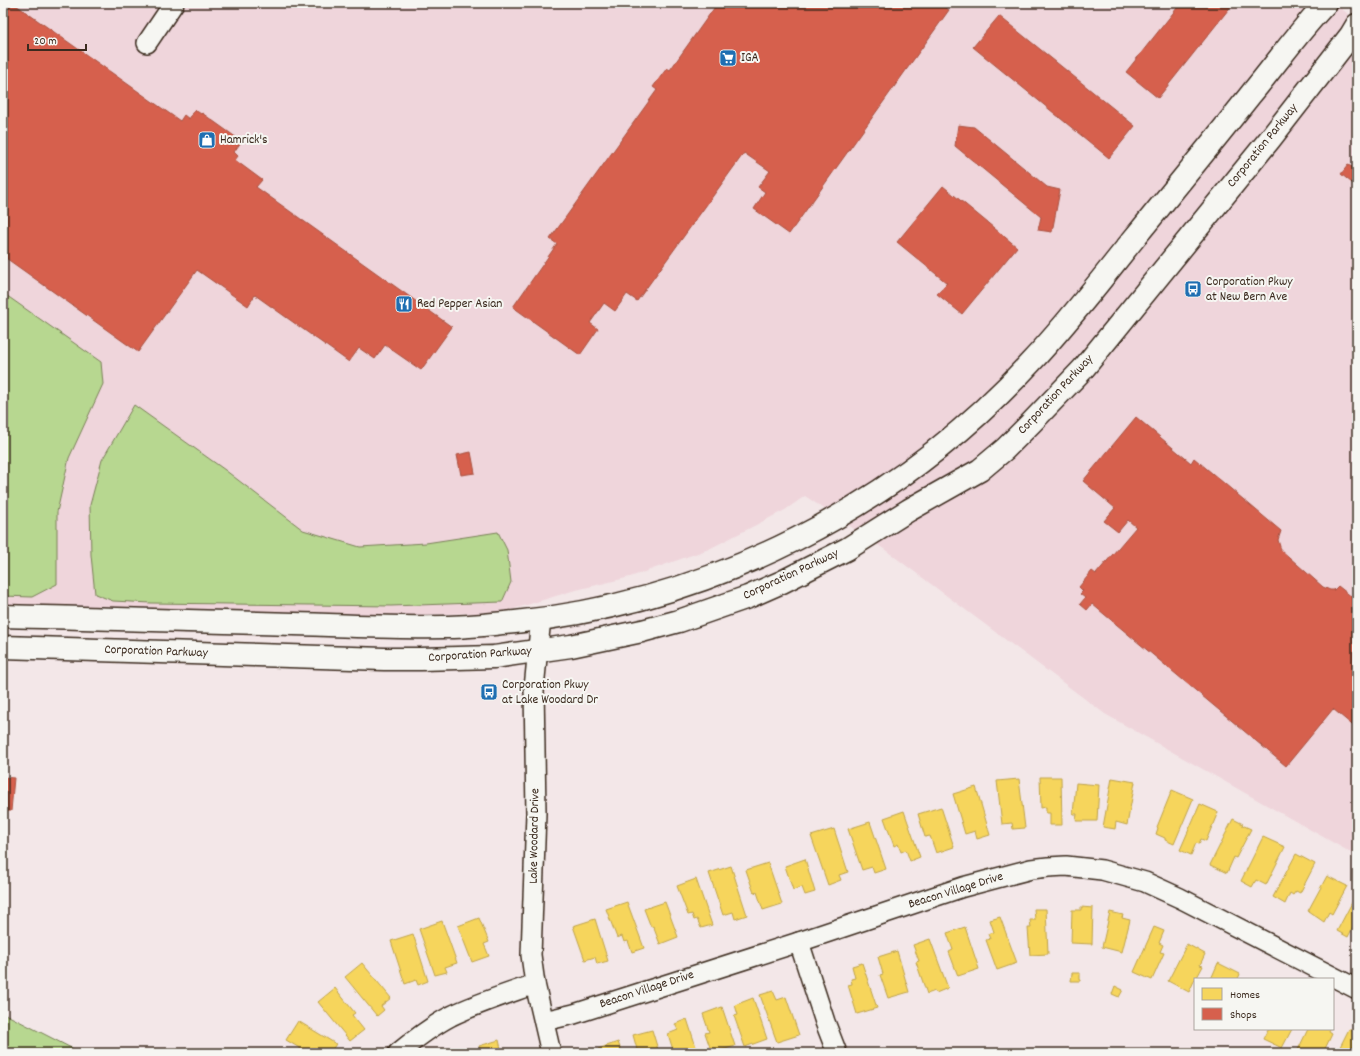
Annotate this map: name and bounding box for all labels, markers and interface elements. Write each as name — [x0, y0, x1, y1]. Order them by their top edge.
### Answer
scale bar — [28, 26, 86, 52]
text: 20 m — [34, 33, 57, 50]
supermarket icon: IGA — [718, 48, 738, 68]
place label: IGA — [741, 49, 759, 68]
street label: Corporation Parkway — [1223, 99, 1303, 192]
shop icon: Hamrick's — [197, 130, 217, 150]
place label: Hamrick's — [220, 131, 267, 150]
place label: Corporation Pkwy at New Bern Ave — [1206, 273, 1293, 307]
bus stop icon: Corporation Pkwy at New Bern Ave — [1183, 279, 1203, 299]
restaurant icon: Red Pepper Asian — [394, 294, 414, 314]
place label: Red Pepper Asian — [417, 295, 502, 314]
street label: Corporation Parkway — [1014, 350, 1099, 439]
street label: Corporation Parkway — [740, 544, 843, 605]
street label: Corporation Parkway — [104, 641, 209, 663]
street label: Corporation Parkway — [428, 642, 533, 668]
place label: Corporation Pkwy at Lake Woodard Dr — [502, 676, 598, 710]
bus stop icon: Corporation Pkwy at Lake Woodard Dr — [479, 682, 499, 702]
street label: Lake Woodard Drive — [525, 788, 545, 884]
street label: Beacon Village Drive — [906, 867, 1006, 914]
street label: Beacon Village Drive — [597, 966, 697, 1014]
legend — [1194, 978, 1334, 1030]
text: Homes — [1230, 987, 1260, 1004]
text: Shops — [1230, 1007, 1257, 1024]

